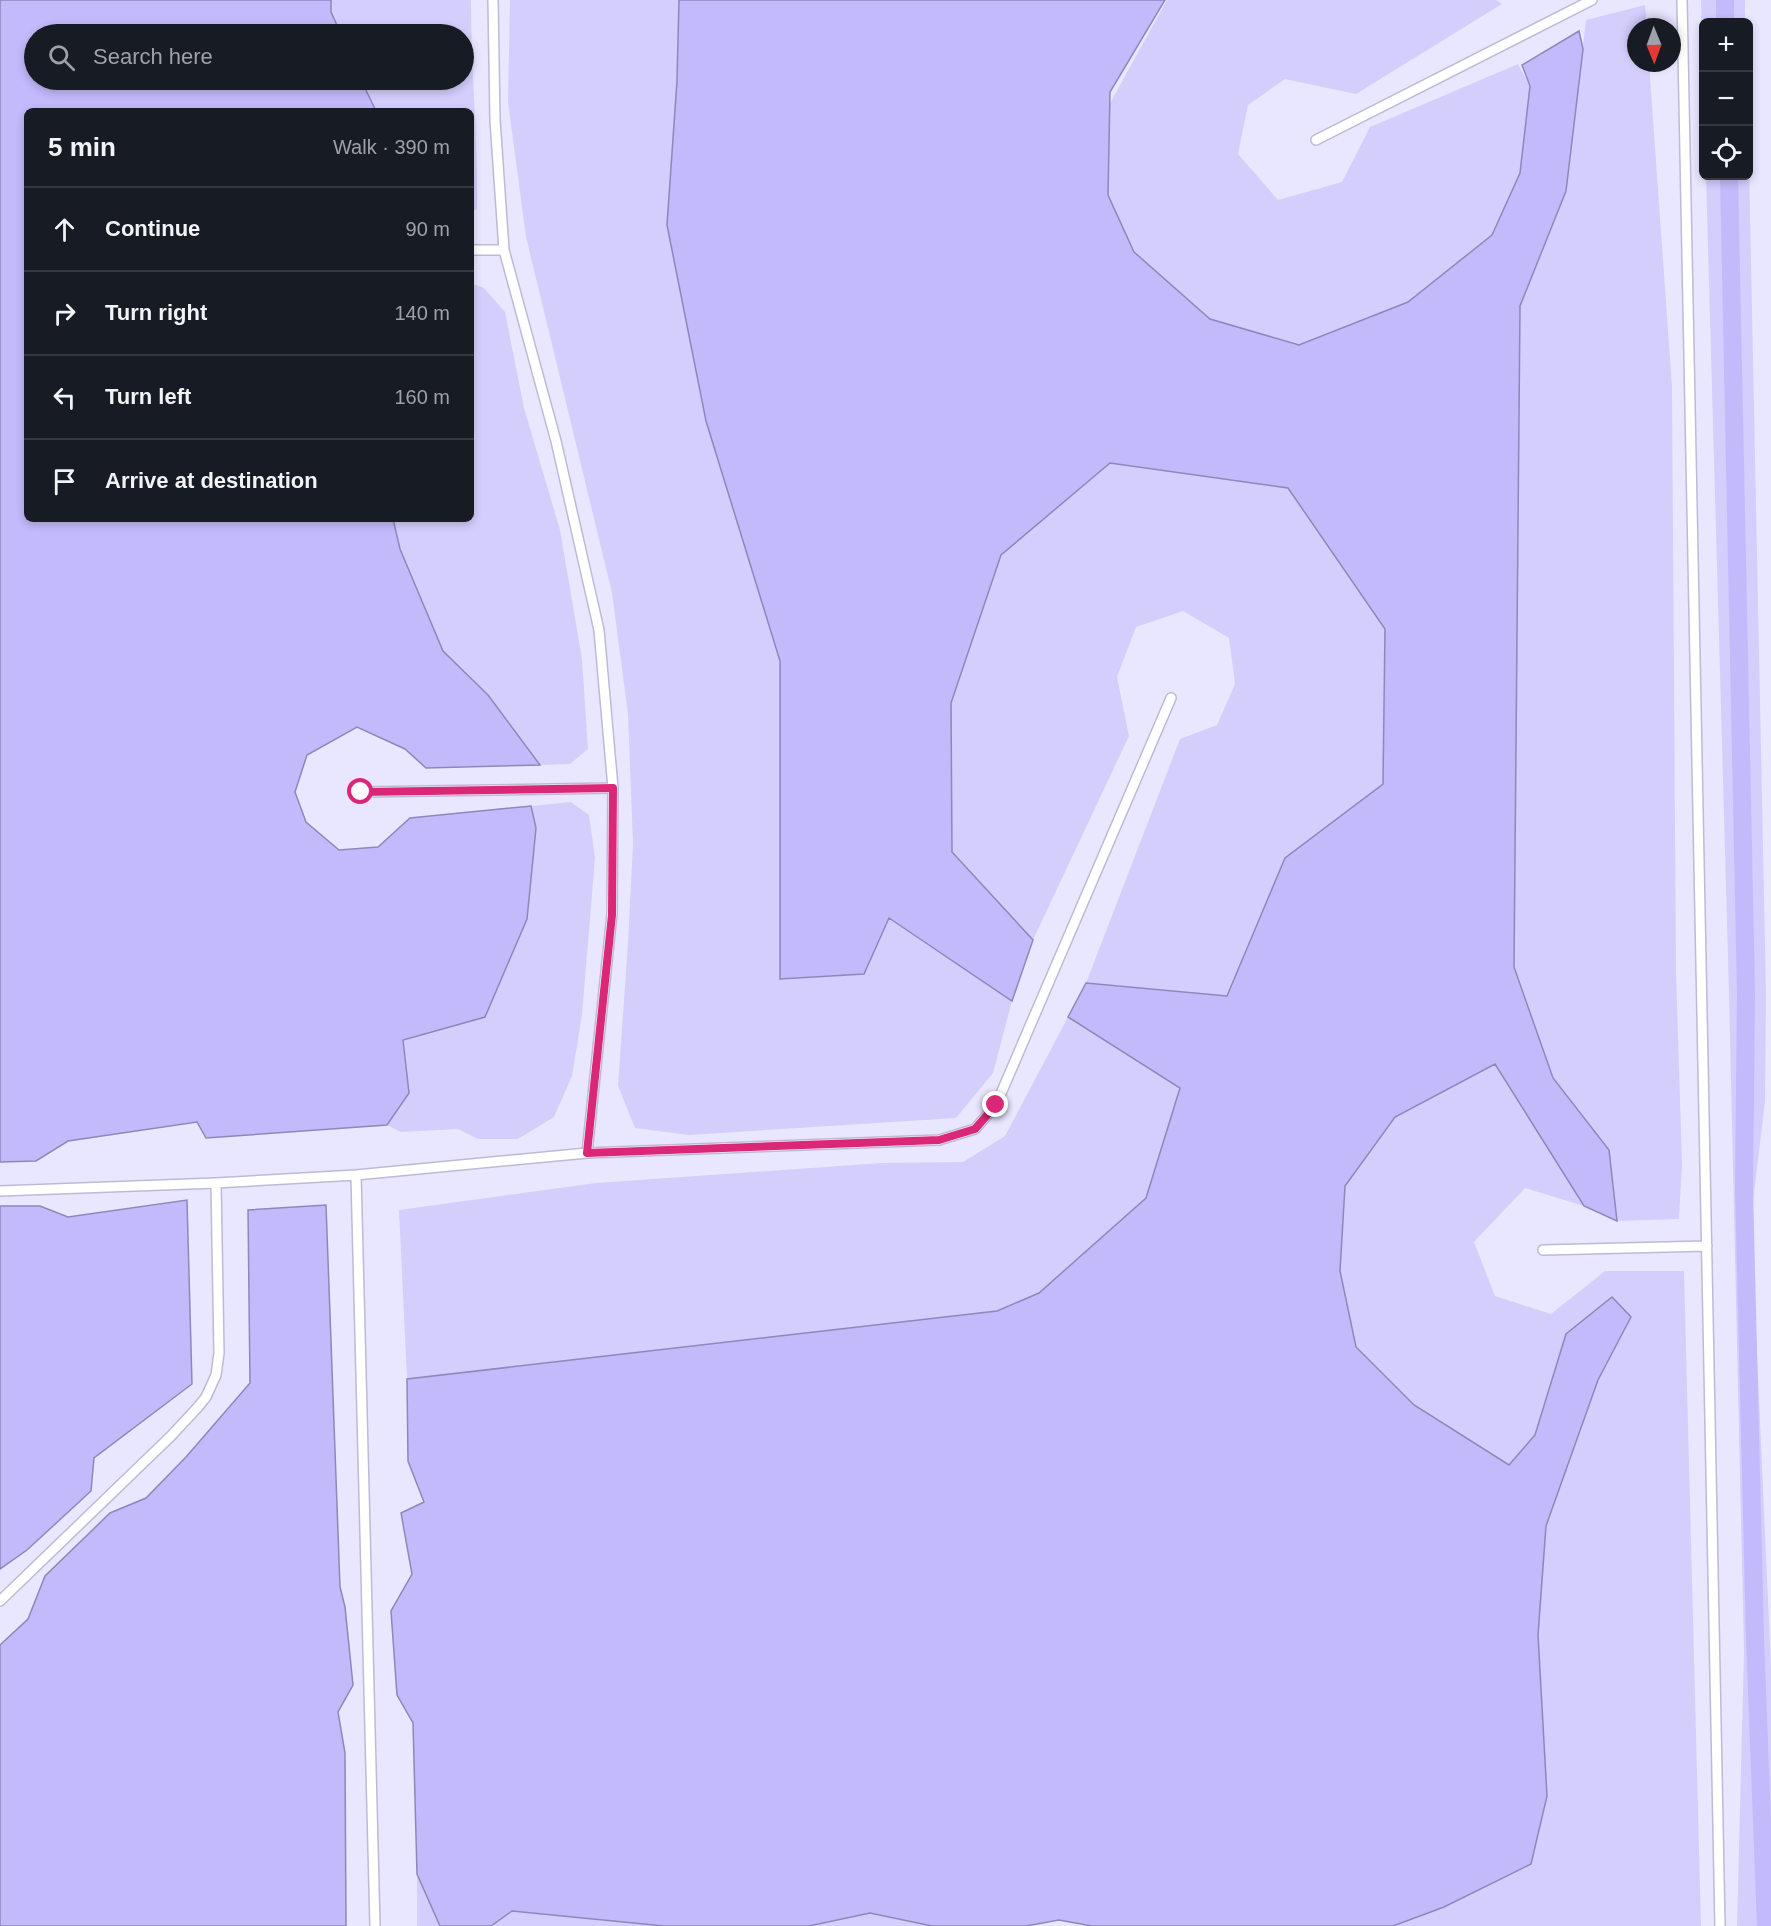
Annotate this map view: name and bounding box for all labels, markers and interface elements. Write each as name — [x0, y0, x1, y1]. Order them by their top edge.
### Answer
north arrow — [1627, 18, 1681, 72]
map controls — [1699, 18, 1753, 180]
button: + — [1699, 18, 1753, 72]
search box — [24, 24, 474, 90]
icon: search — [45, 41, 78, 74]
text: Search here — [93, 44, 213, 69]
button: − — [1699, 72, 1753, 126]
button: locate — [1699, 126, 1753, 180]
text: 5 min — [48, 132, 116, 162]
text: Walk · 390 m — [333, 136, 450, 158]
icon: ahead — [48, 213, 81, 246]
text: Continue — [105, 216, 200, 241]
text: 90 m — [406, 218, 450, 240]
icon: right — [48, 297, 81, 330]
text: Turn right — [105, 300, 207, 325]
text: 140 m — [394, 302, 450, 324]
icon: left — [48, 381, 81, 414]
text: Turn left — [105, 384, 191, 409]
text: 160 m — [394, 386, 450, 408]
icon: arrive — [48, 465, 81, 498]
text: Arrive at destination — [105, 468, 318, 493]
route start — [347, 778, 373, 804]
route end — [982, 1091, 1008, 1117]

